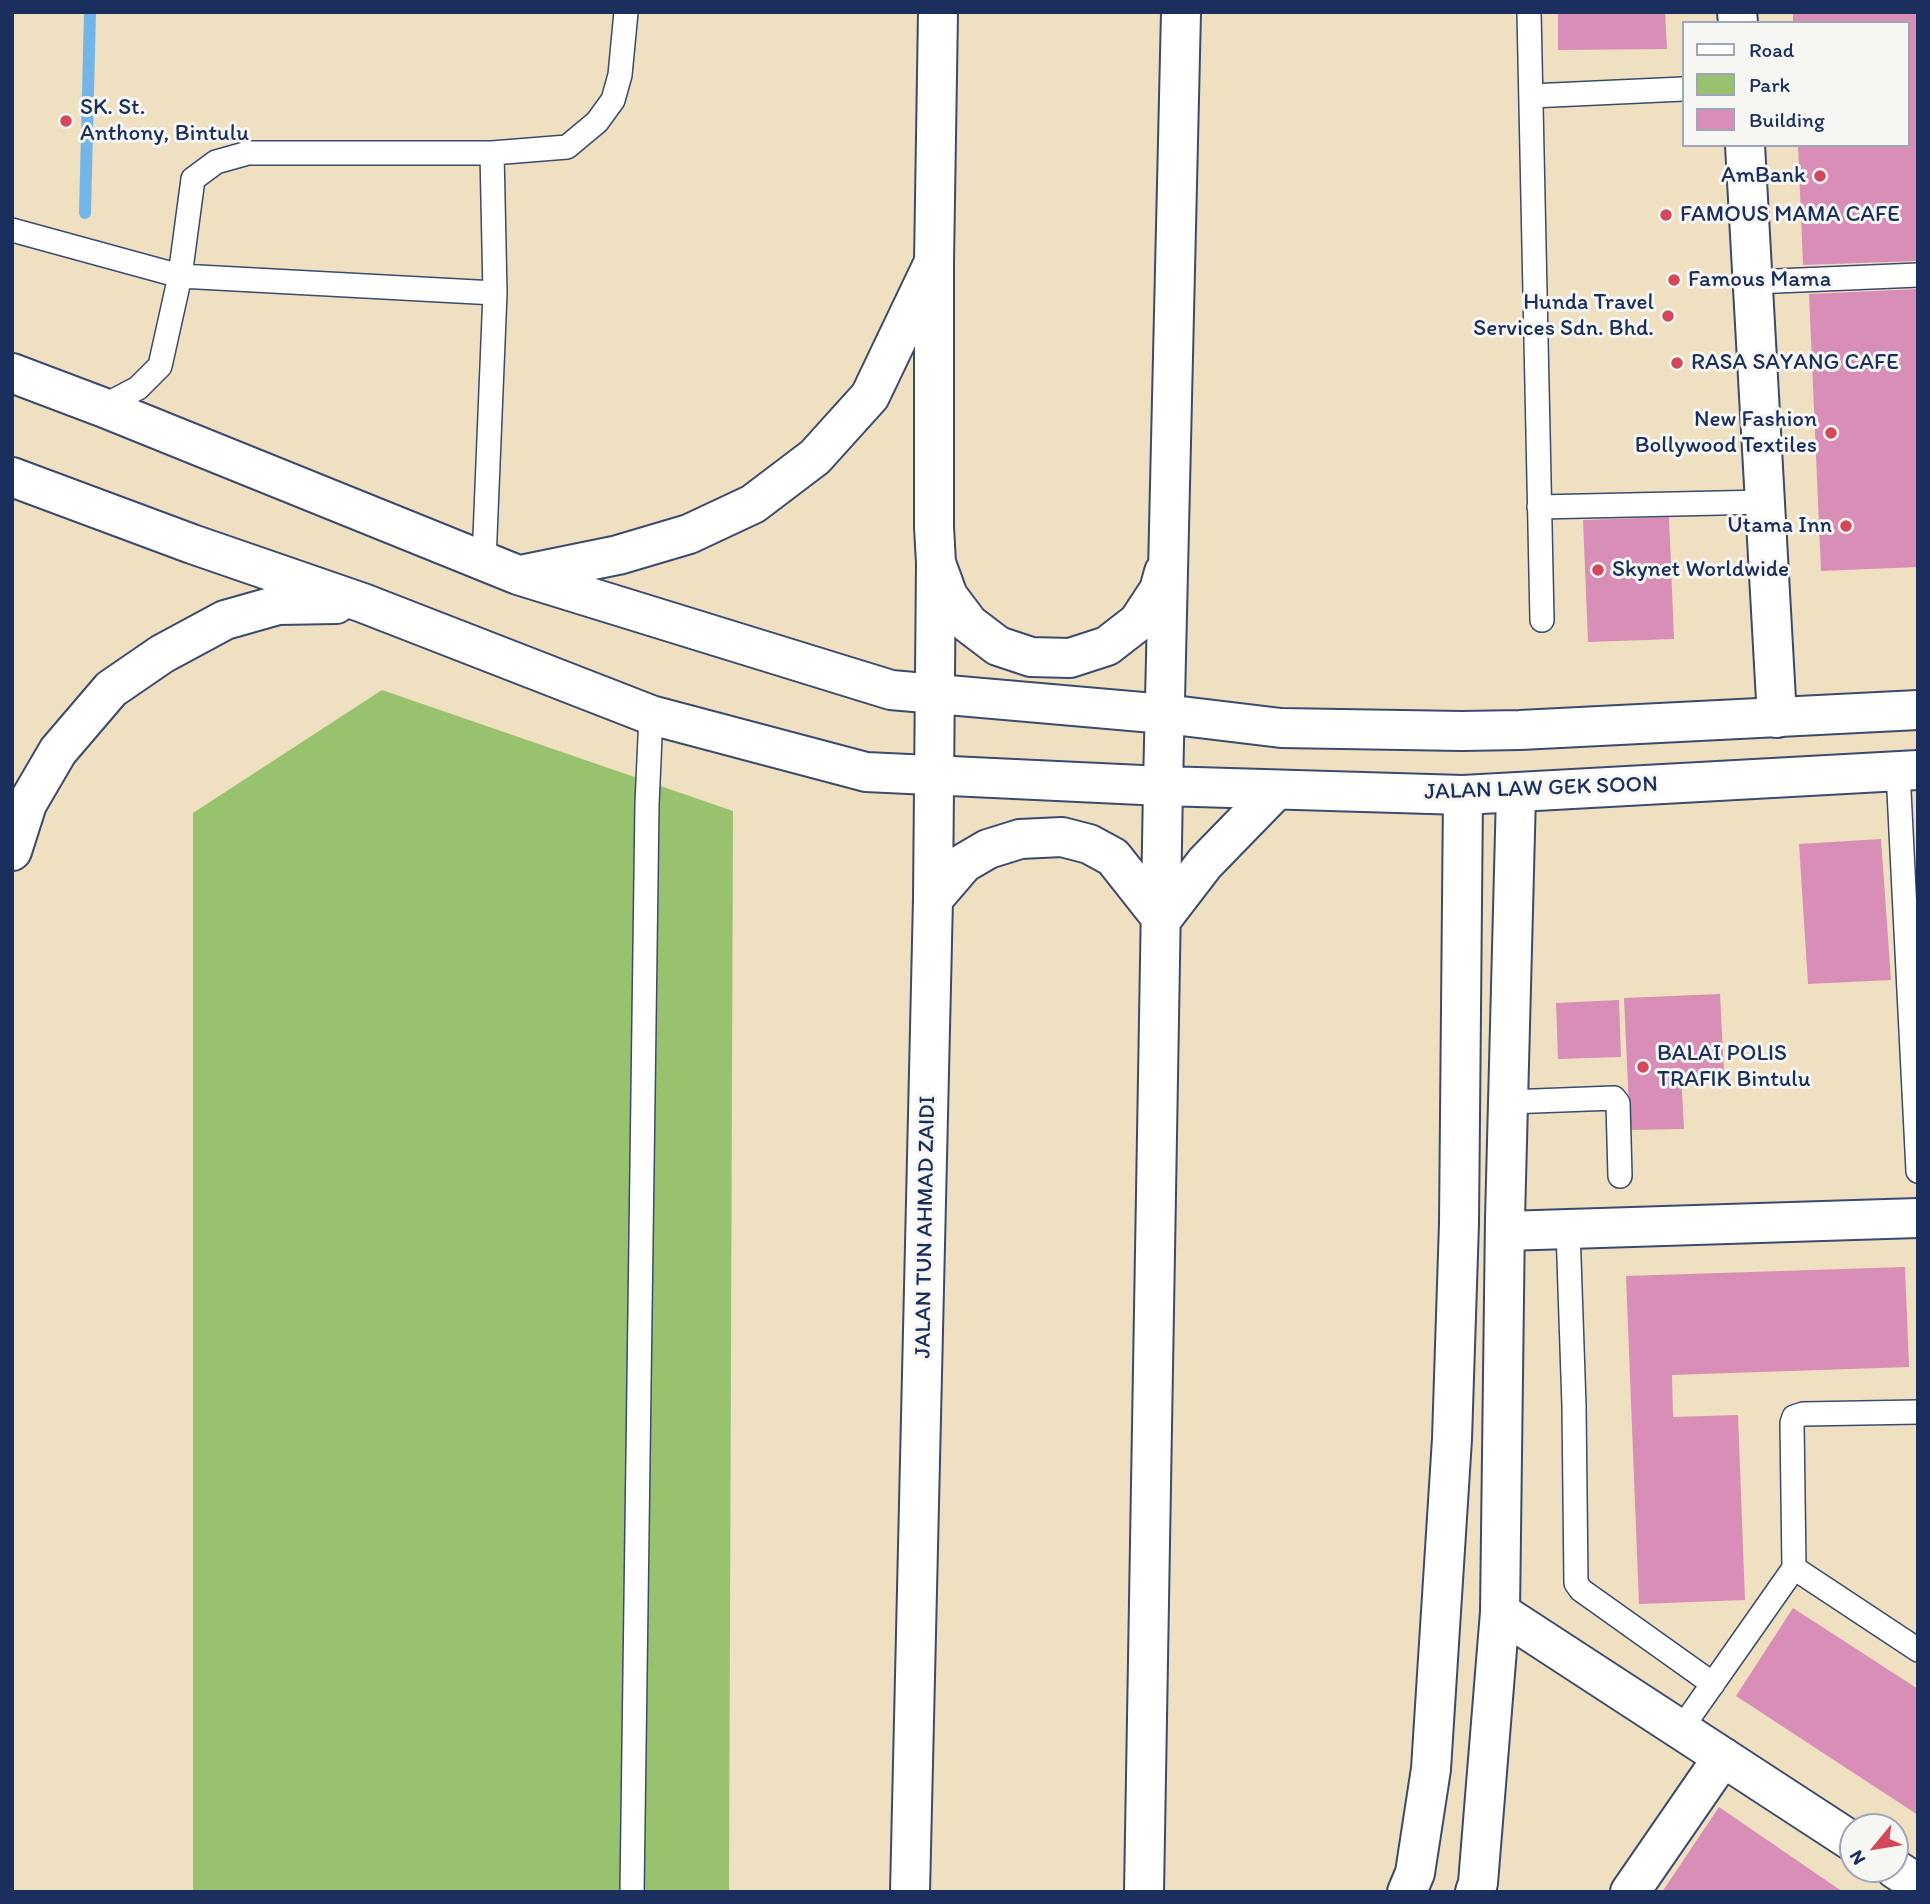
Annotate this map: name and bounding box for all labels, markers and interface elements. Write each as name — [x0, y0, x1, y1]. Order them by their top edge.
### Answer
legend — [1682, 21, 1909, 147]
text: Road — [1749, 37, 1794, 62]
text: Park — [1749, 72, 1790, 97]
place label: SK. St. Anthony, Bintulu — [80, 94, 249, 148]
text: Building — [1749, 107, 1825, 132]
marker: SK. St. Anthony, Bintulu — [58, 113, 74, 129]
place label: AmBank — [1721, 162, 1806, 190]
marker: AmBank — [1812, 168, 1828, 184]
place label: FAMOUS MAMA CAFE — [1680, 201, 1900, 229]
marker: FAMOUS MAMA CAFE — [1658, 207, 1674, 223]
place label: Famous Mama — [1688, 266, 1831, 294]
marker: Famous Mama — [1666, 272, 1682, 288]
place label: Hunda Travel Services Sdn. Bhd. — [1473, 289, 1654, 343]
marker: Hunda Travel Services Sdn. Bhd. — [1660, 308, 1676, 324]
place label: RASA SAYANG CAFE — [1691, 349, 1899, 377]
marker: RASA SAYANG CAFE — [1669, 355, 1685, 371]
place label: New Fashion Bollywood Textiles — [1635, 406, 1817, 460]
marker: New Fashion Bollywood Textiles — [1823, 425, 1839, 441]
place label: Utama Inn — [1727, 512, 1832, 540]
marker: Utama Inn — [1838, 518, 1854, 534]
place label: Skynet Worldwide — [1612, 556, 1789, 584]
marker: Skynet Worldwide — [1590, 562, 1606, 578]
street label: JALAN LAW GEK SOON — [1424, 771, 1658, 807]
place label: BALAI POLIS TRAFIK Bintulu — [1657, 1040, 1811, 1094]
marker: BALAI POLIS TRAFIK Bintulu — [1635, 1059, 1651, 1075]
street label: JALAN TUN AHMAD ZAIDI — [910, 1095, 942, 1359]
north arrow — [1839, 1813, 1909, 1883]
text: N — [1844, 1846, 1870, 1869]

